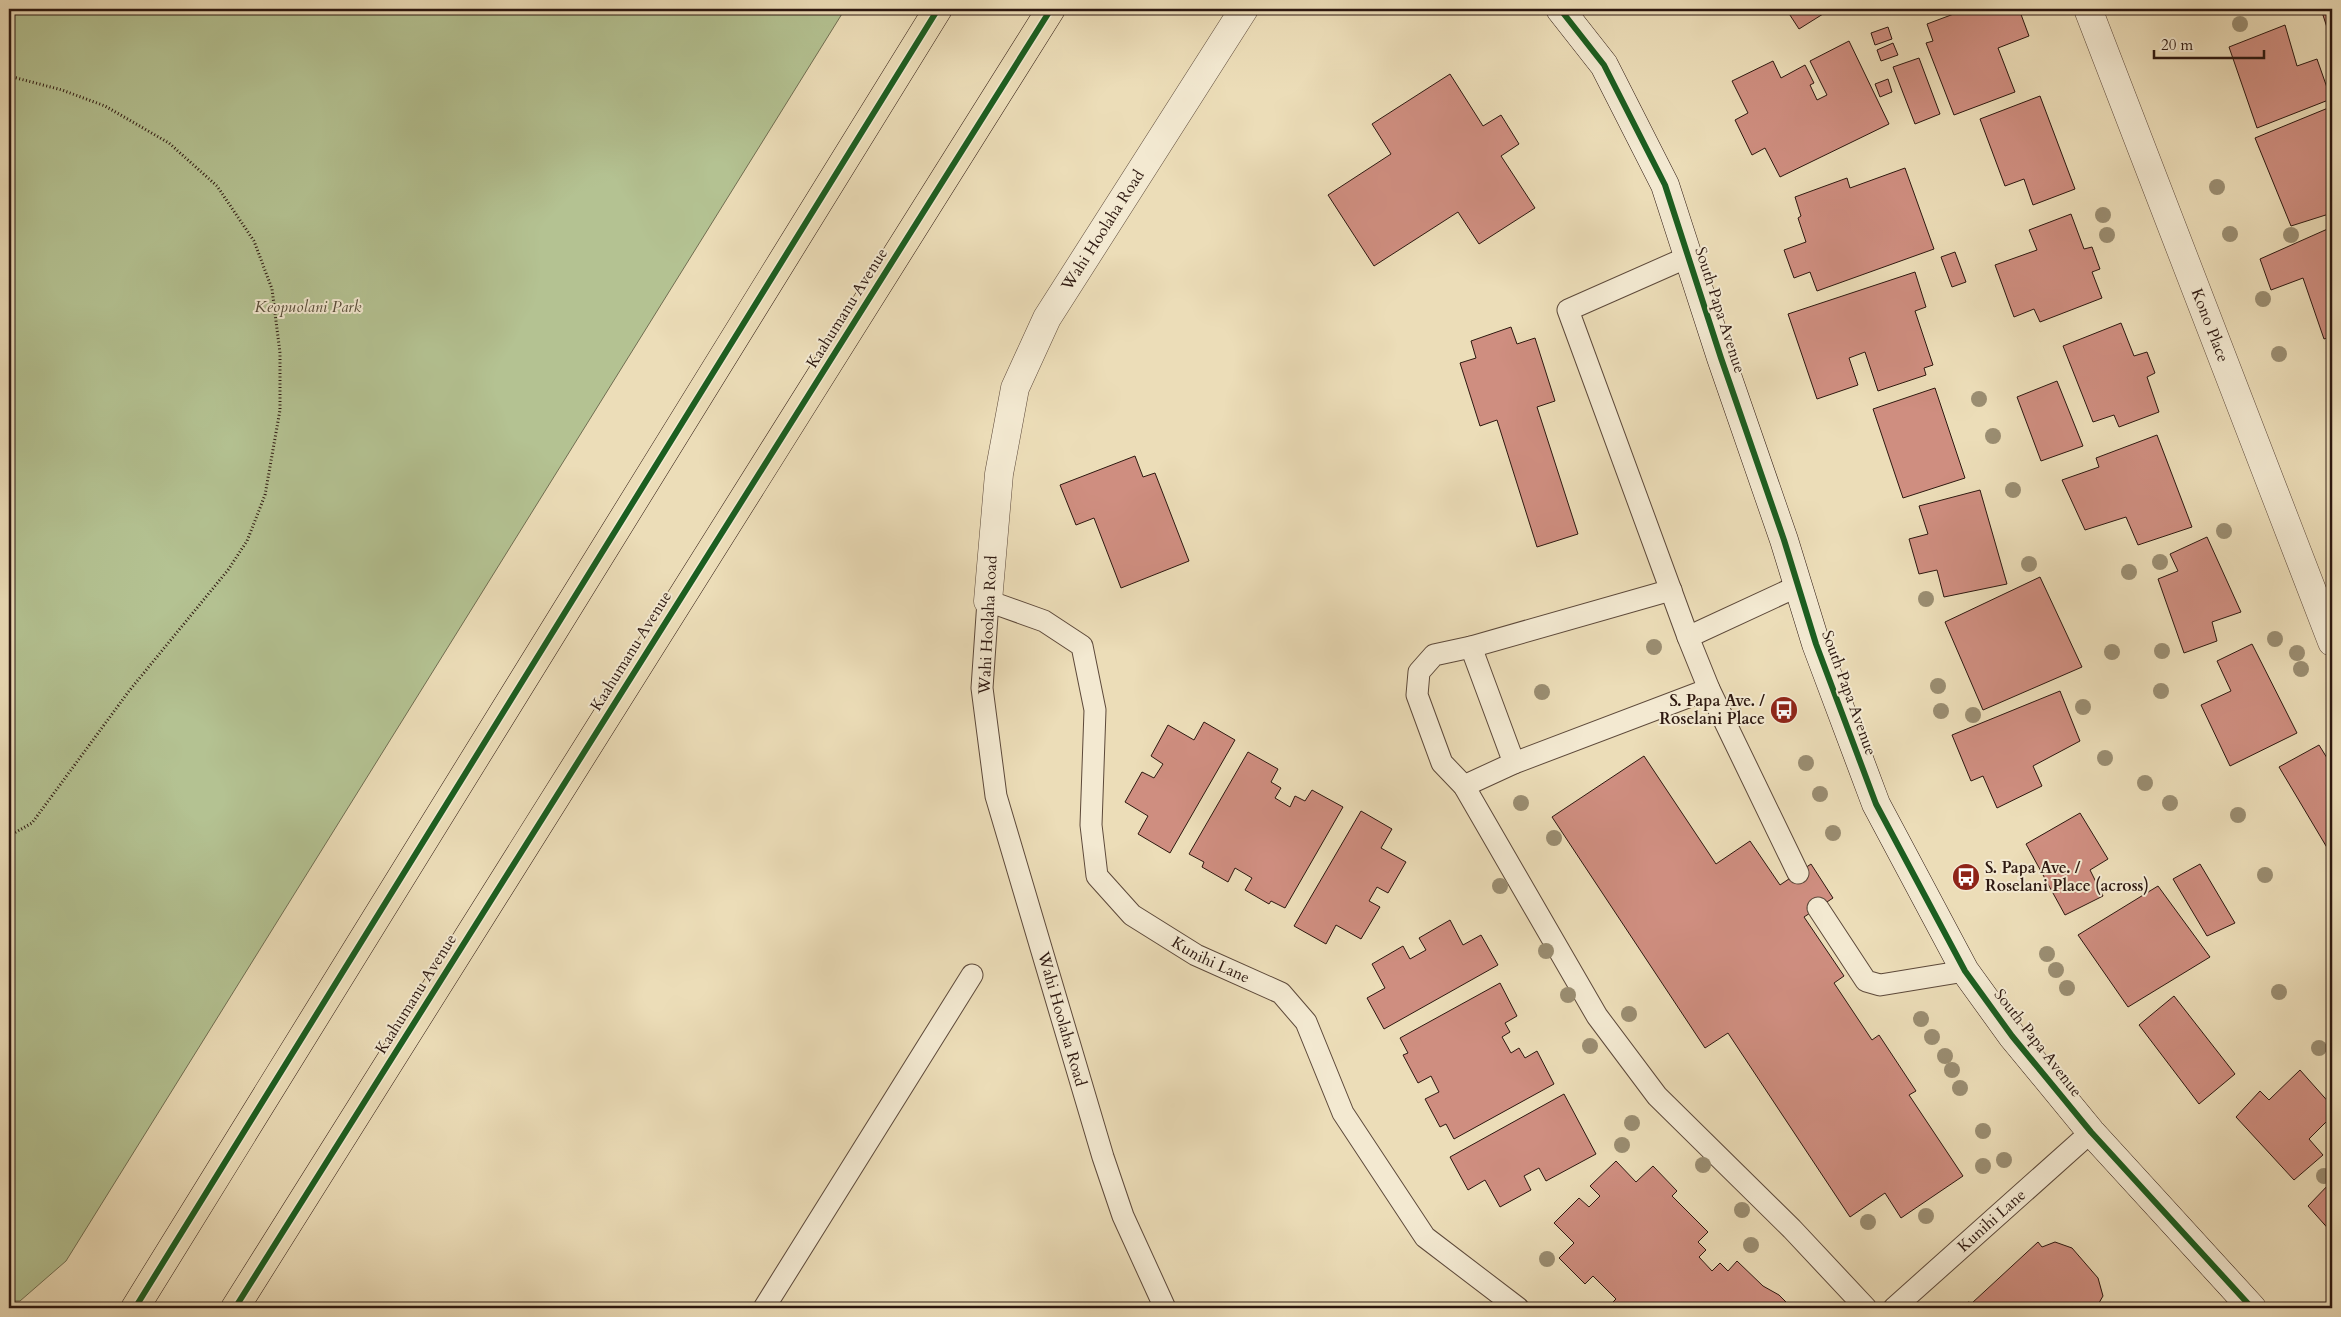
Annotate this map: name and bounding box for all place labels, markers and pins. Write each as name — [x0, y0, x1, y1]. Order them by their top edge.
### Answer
place label: S. Papa Ave. / Roselani Place — [1659, 690, 1765, 730]
bus stop icon: S. Papa Ave. / Roselani Place — [1769, 695, 1799, 725]
place label: S. Papa Ave. / Roselani Place (across) — [1985, 857, 2149, 897]
bus stop icon: S. Papa Ave. / Roselani Place (across) — [1951, 862, 1981, 892]

